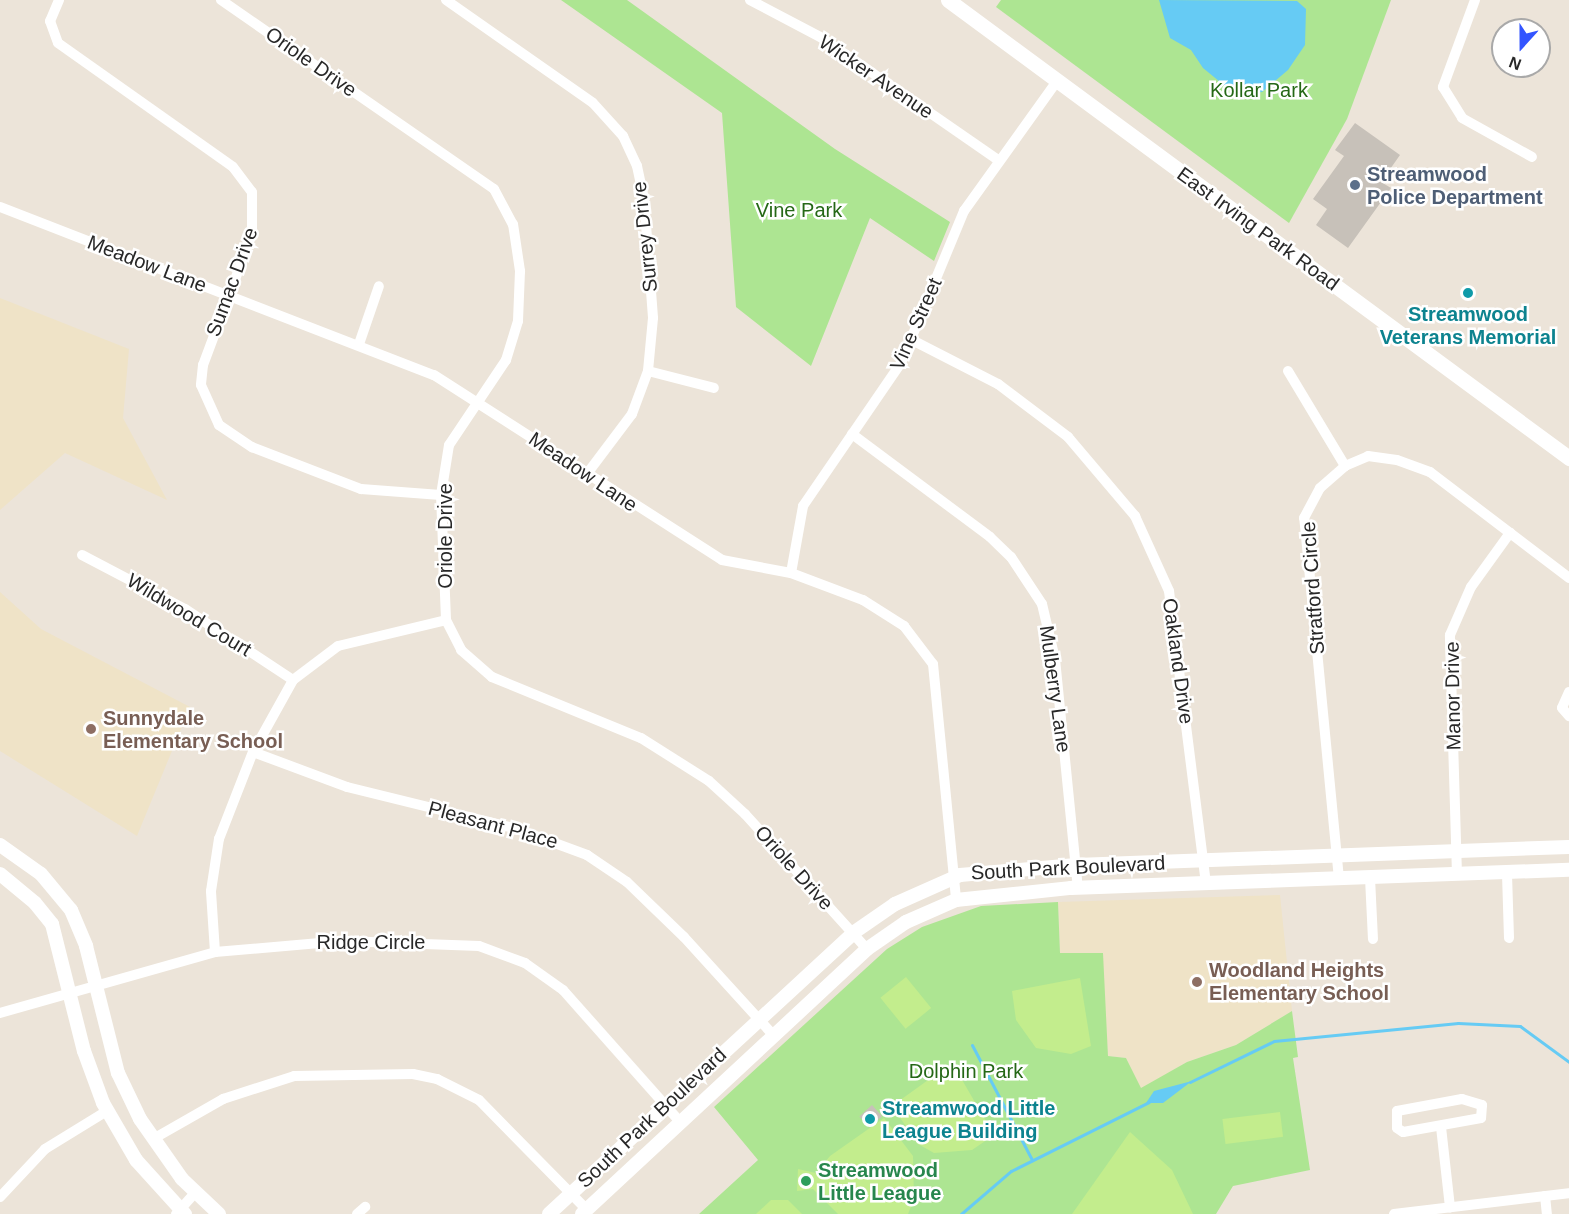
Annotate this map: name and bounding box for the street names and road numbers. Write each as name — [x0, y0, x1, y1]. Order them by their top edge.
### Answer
street label: Oriole Drive — [261, 22, 361, 102]
street label: Wicker Avenue — [814, 30, 938, 124]
street label: East Irving Park Road — [1172, 162, 1344, 296]
street label: Surrey Drive — [627, 180, 663, 294]
street label: Sumac Drive — [201, 224, 263, 340]
street label: Meadow Lane — [84, 230, 210, 298]
street label: Vine Street — [885, 274, 947, 374]
street label: Meadow Lane — [524, 427, 642, 517]
street label: Oriole Drive — [433, 483, 457, 589]
street label: Stratford Circle — [1296, 521, 1330, 655]
street label: Wildwood Court — [122, 568, 256, 662]
street label: Oakland Drive — [1157, 597, 1199, 725]
street label: Mulberry Lane — [1034, 624, 1076, 754]
street label: Manor Drive — [1440, 641, 1466, 751]
street label: Pleasant Place — [425, 796, 561, 854]
street label: Oriole Drive — [750, 821, 838, 915]
street label: South Park Boulevard — [970, 851, 1166, 885]
street label: Ridge Circle — [317, 930, 425, 954]
street label: South Park Boulevard — [573, 1043, 731, 1193]

